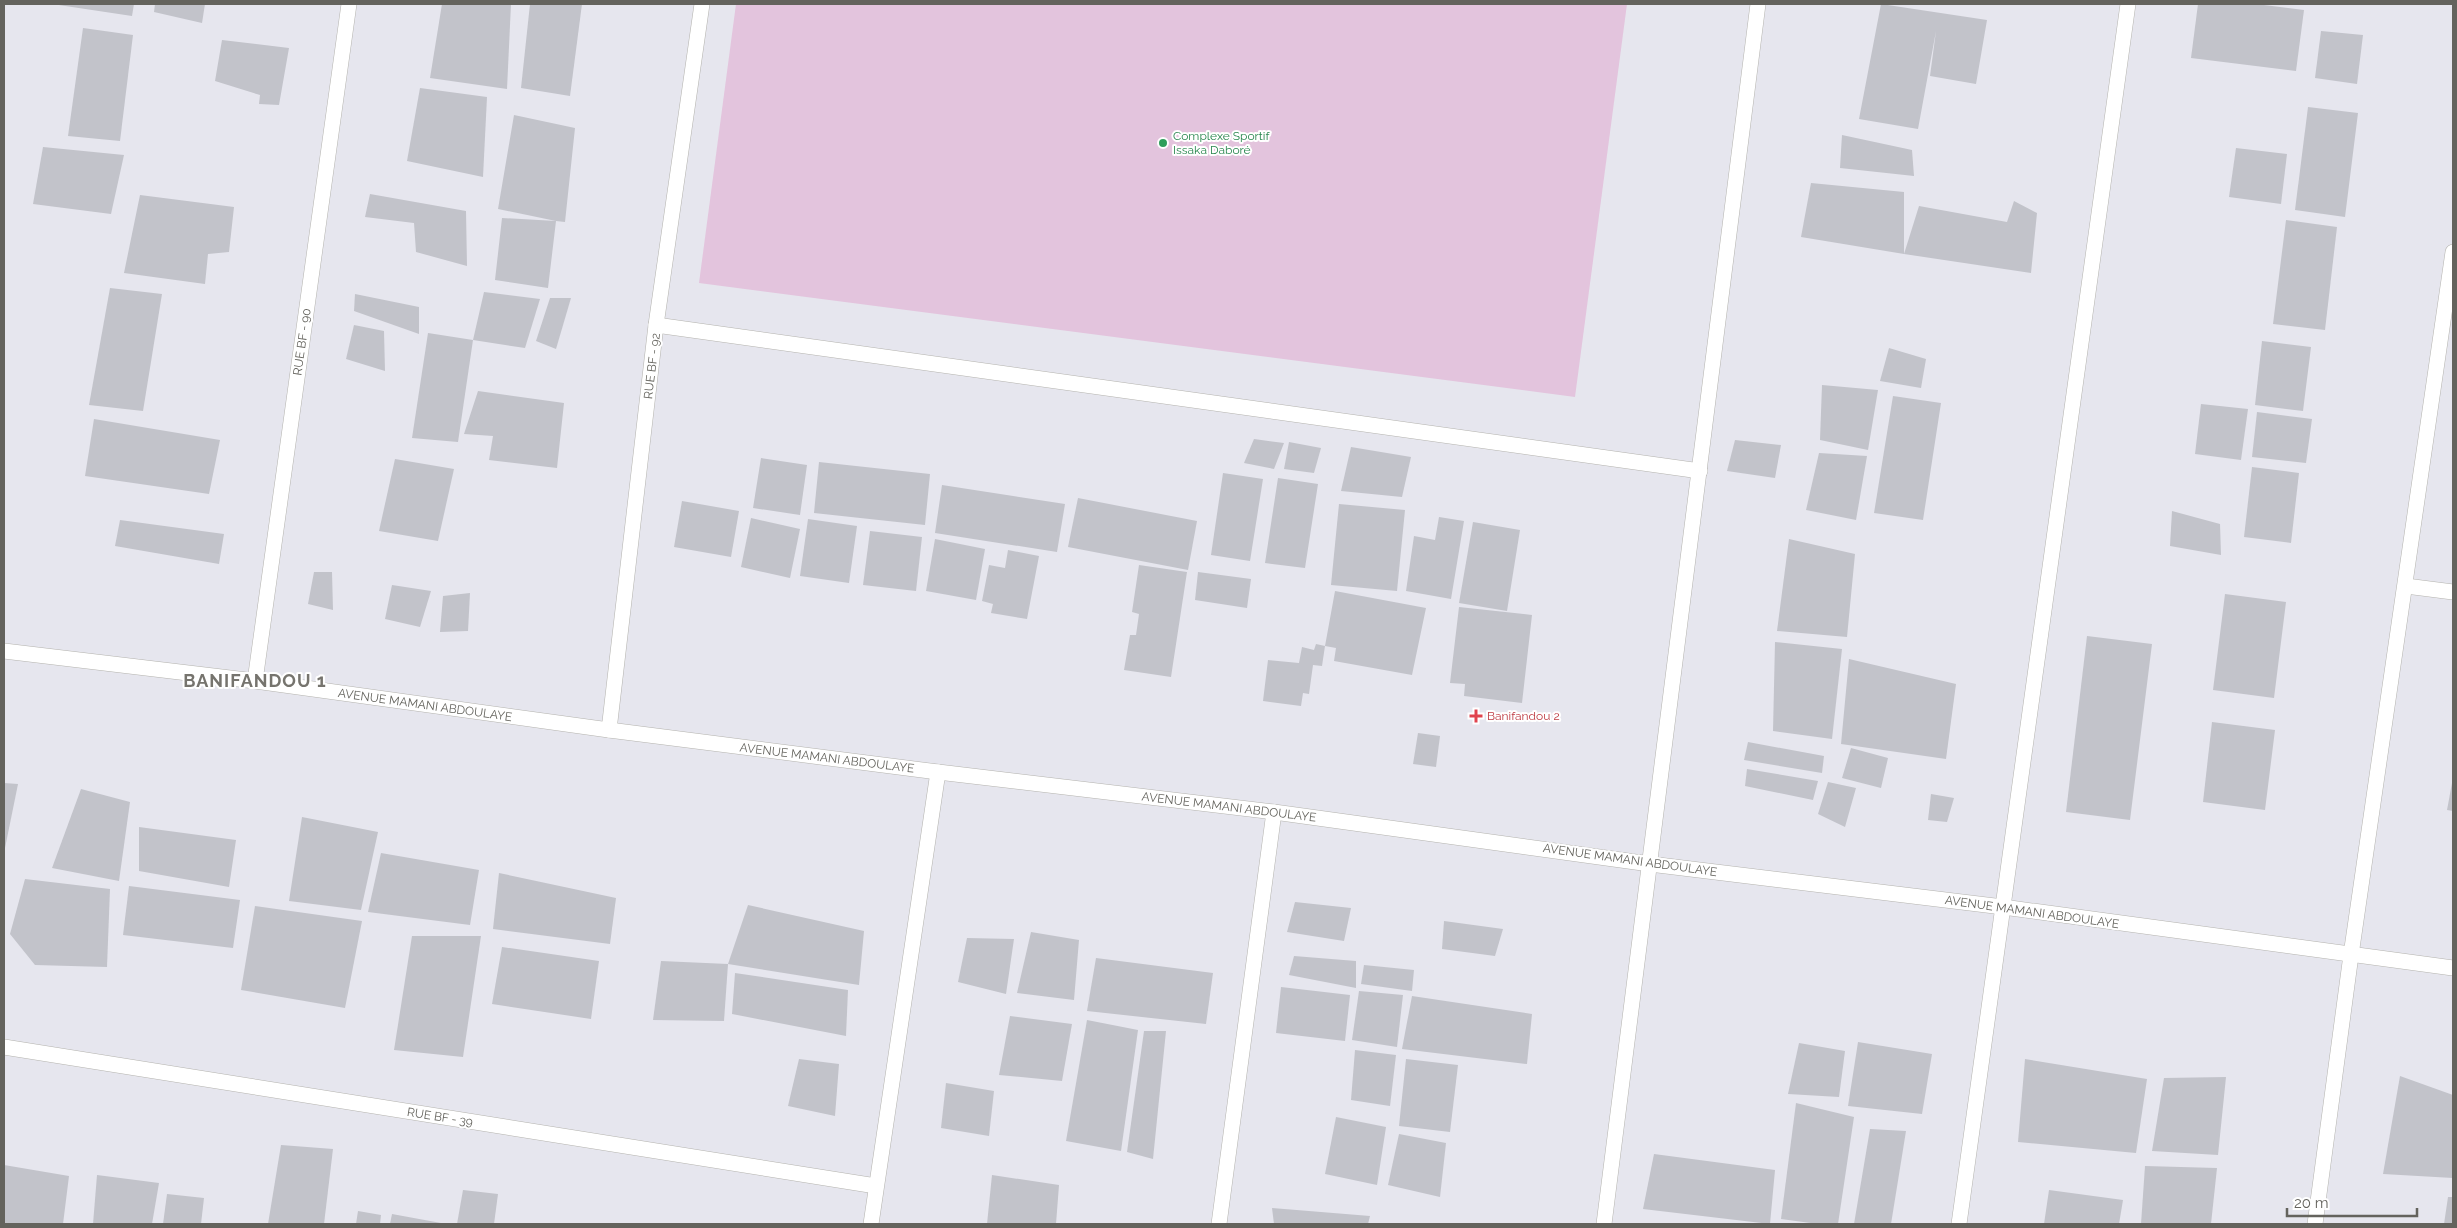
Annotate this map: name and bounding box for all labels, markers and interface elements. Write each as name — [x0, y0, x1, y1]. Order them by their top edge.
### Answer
place label: Complexe Sportif Issaka Daboré — [1173, 129, 1270, 157]
marker: Complexe Sportif Issaka Daboré — [1157, 137, 1169, 149]
street label: RUE BF - 90 — [290, 308, 314, 376]
street label: RUE BF - 92 — [641, 332, 663, 400]
district label: BANIFANDOU 1 — [183, 670, 327, 691]
street label: AVENUE MAMANI ABDOULAYE — [337, 686, 513, 724]
marker: Banifandou 2 — [1469, 709, 1483, 723]
place label: Banifandou 2 — [1487, 709, 1560, 723]
street label: AVENUE MAMANI ABDOULAYE — [739, 740, 915, 776]
street label: AVENUE MAMANI ABDOULAYE — [1141, 789, 1317, 825]
street label: AVENUE MAMANI ABDOULAYE — [1542, 841, 1718, 879]
street label: AVENUE MAMANI ABDOULAYE — [1944, 893, 2120, 931]
street label: RUE BF - 39 — [406, 1105, 474, 1129]
scale bar — [2287, 1186, 2417, 1218]
text: 20 m — [2294, 1194, 2329, 1212]

